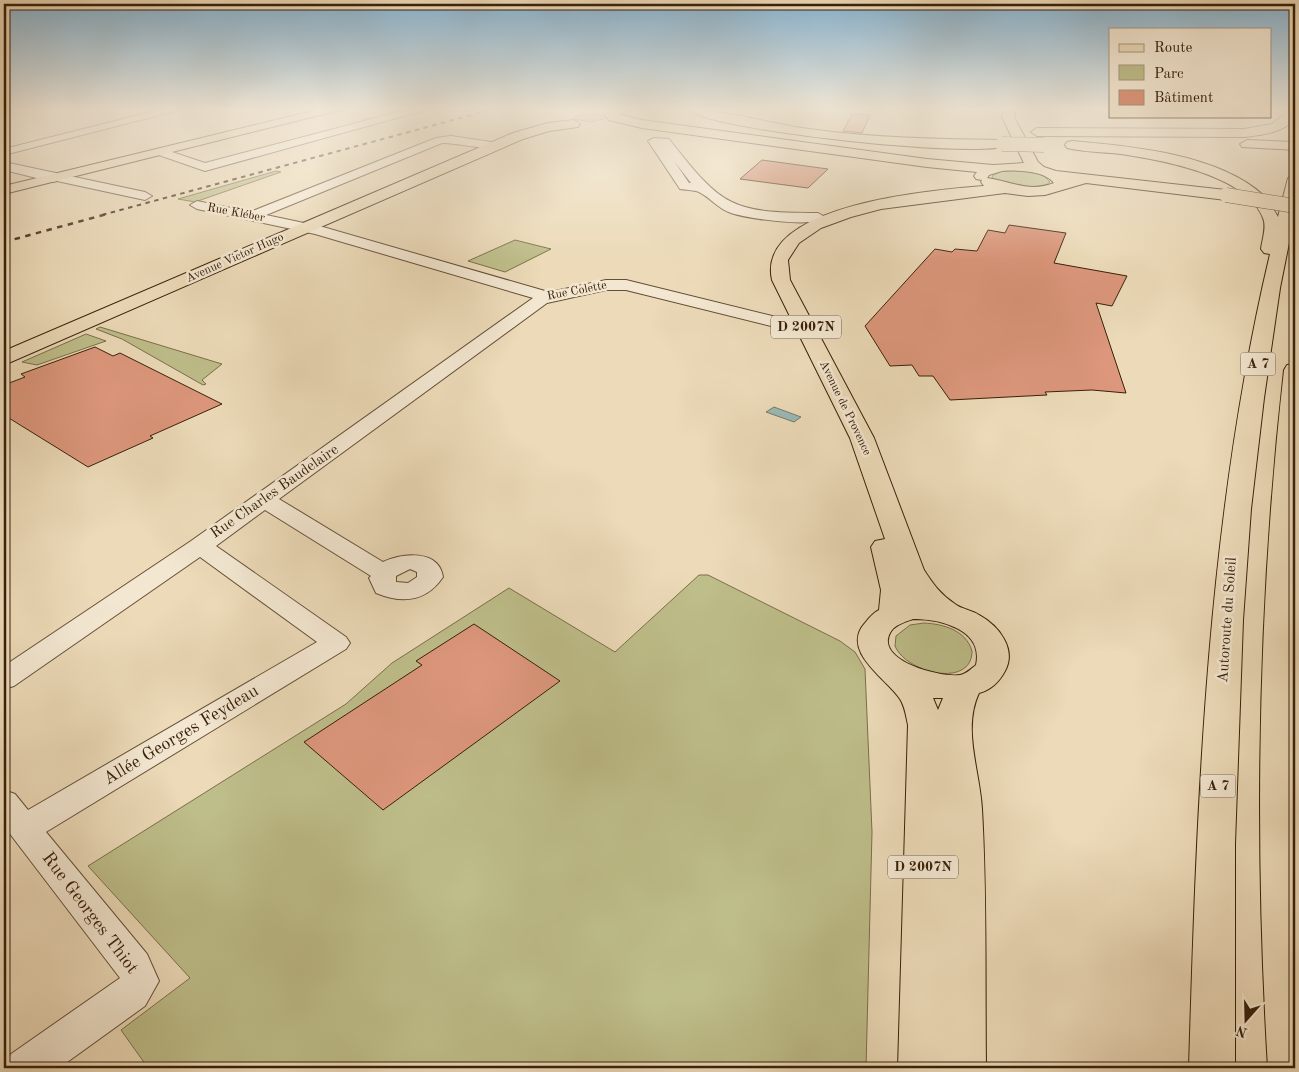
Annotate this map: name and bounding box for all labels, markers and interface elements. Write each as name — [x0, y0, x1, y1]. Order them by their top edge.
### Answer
legend — [1109, 28, 1272, 118]
text: Route — [1154, 41, 1192, 56]
text: Parc — [1154, 67, 1184, 82]
text: Bâtiment — [1154, 91, 1213, 106]
street label: Rue Kléber — [206, 202, 266, 224]
street label: Avenue Victor Hugo — [184, 231, 286, 285]
street label: Rue Colette — [546, 279, 608, 303]
road number: D 2007N — [771, 316, 841, 338]
road number: A 7 — [1240, 352, 1276, 376]
street label: Avenue de Provence — [817, 359, 873, 458]
street label: Rue Charles Baudelaire — [208, 442, 342, 542]
street label: Autoroute du Soleil — [1216, 557, 1240, 683]
street label: Allée Georges Feydeau — [100, 681, 262, 788]
road number: A 7 — [1200, 774, 1236, 798]
street label: Rue Georges Thiot — [39, 849, 141, 977]
road number: D 2007N — [888, 856, 958, 879]
north arrow — [1222, 994, 1272, 1044]
text: N — [1234, 1023, 1249, 1040]

